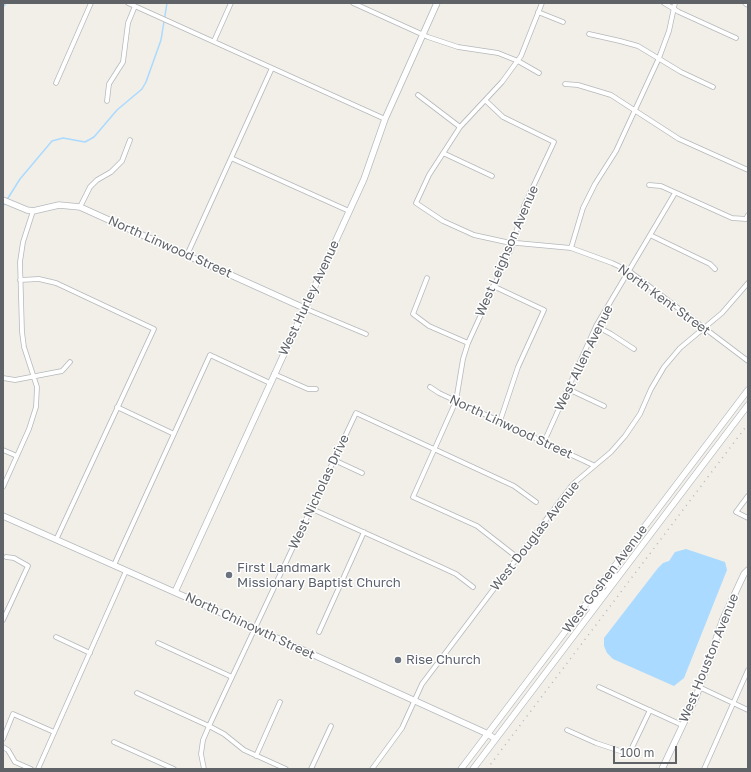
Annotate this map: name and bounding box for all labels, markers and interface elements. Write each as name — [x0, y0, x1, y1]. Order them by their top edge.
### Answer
street label: West Leighson Avenue — [472, 183, 542, 319]
street label: North Linwood Street — [106, 213, 234, 281]
street label: West Hurley Avenue — [275, 238, 343, 358]
street label: North Kent Street — [615, 261, 713, 339]
street label: West Allen Avenue — [552, 302, 616, 414]
street label: North Linwood Street — [447, 392, 575, 462]
street label: West Nicholas Drive — [286, 432, 352, 552]
street label: West Douglas Avenue — [487, 478, 583, 594]
street label: West Goshen Avenue — [559, 522, 651, 636]
place label: First Landmark Missionary Baptist Church — [237, 560, 401, 591]
marker: First Landmark Missionary Baptist Church — [224, 570, 234, 580]
street label: North Chinowth Street — [183, 589, 317, 663]
street label: West Houston Avenue — [676, 591, 742, 725]
place label: Rise Church — [406, 652, 481, 668]
marker: Rise Church — [393, 655, 403, 665]
scale bar — [615, 738, 679, 764]
text: 100 m — [620, 745, 654, 760]

